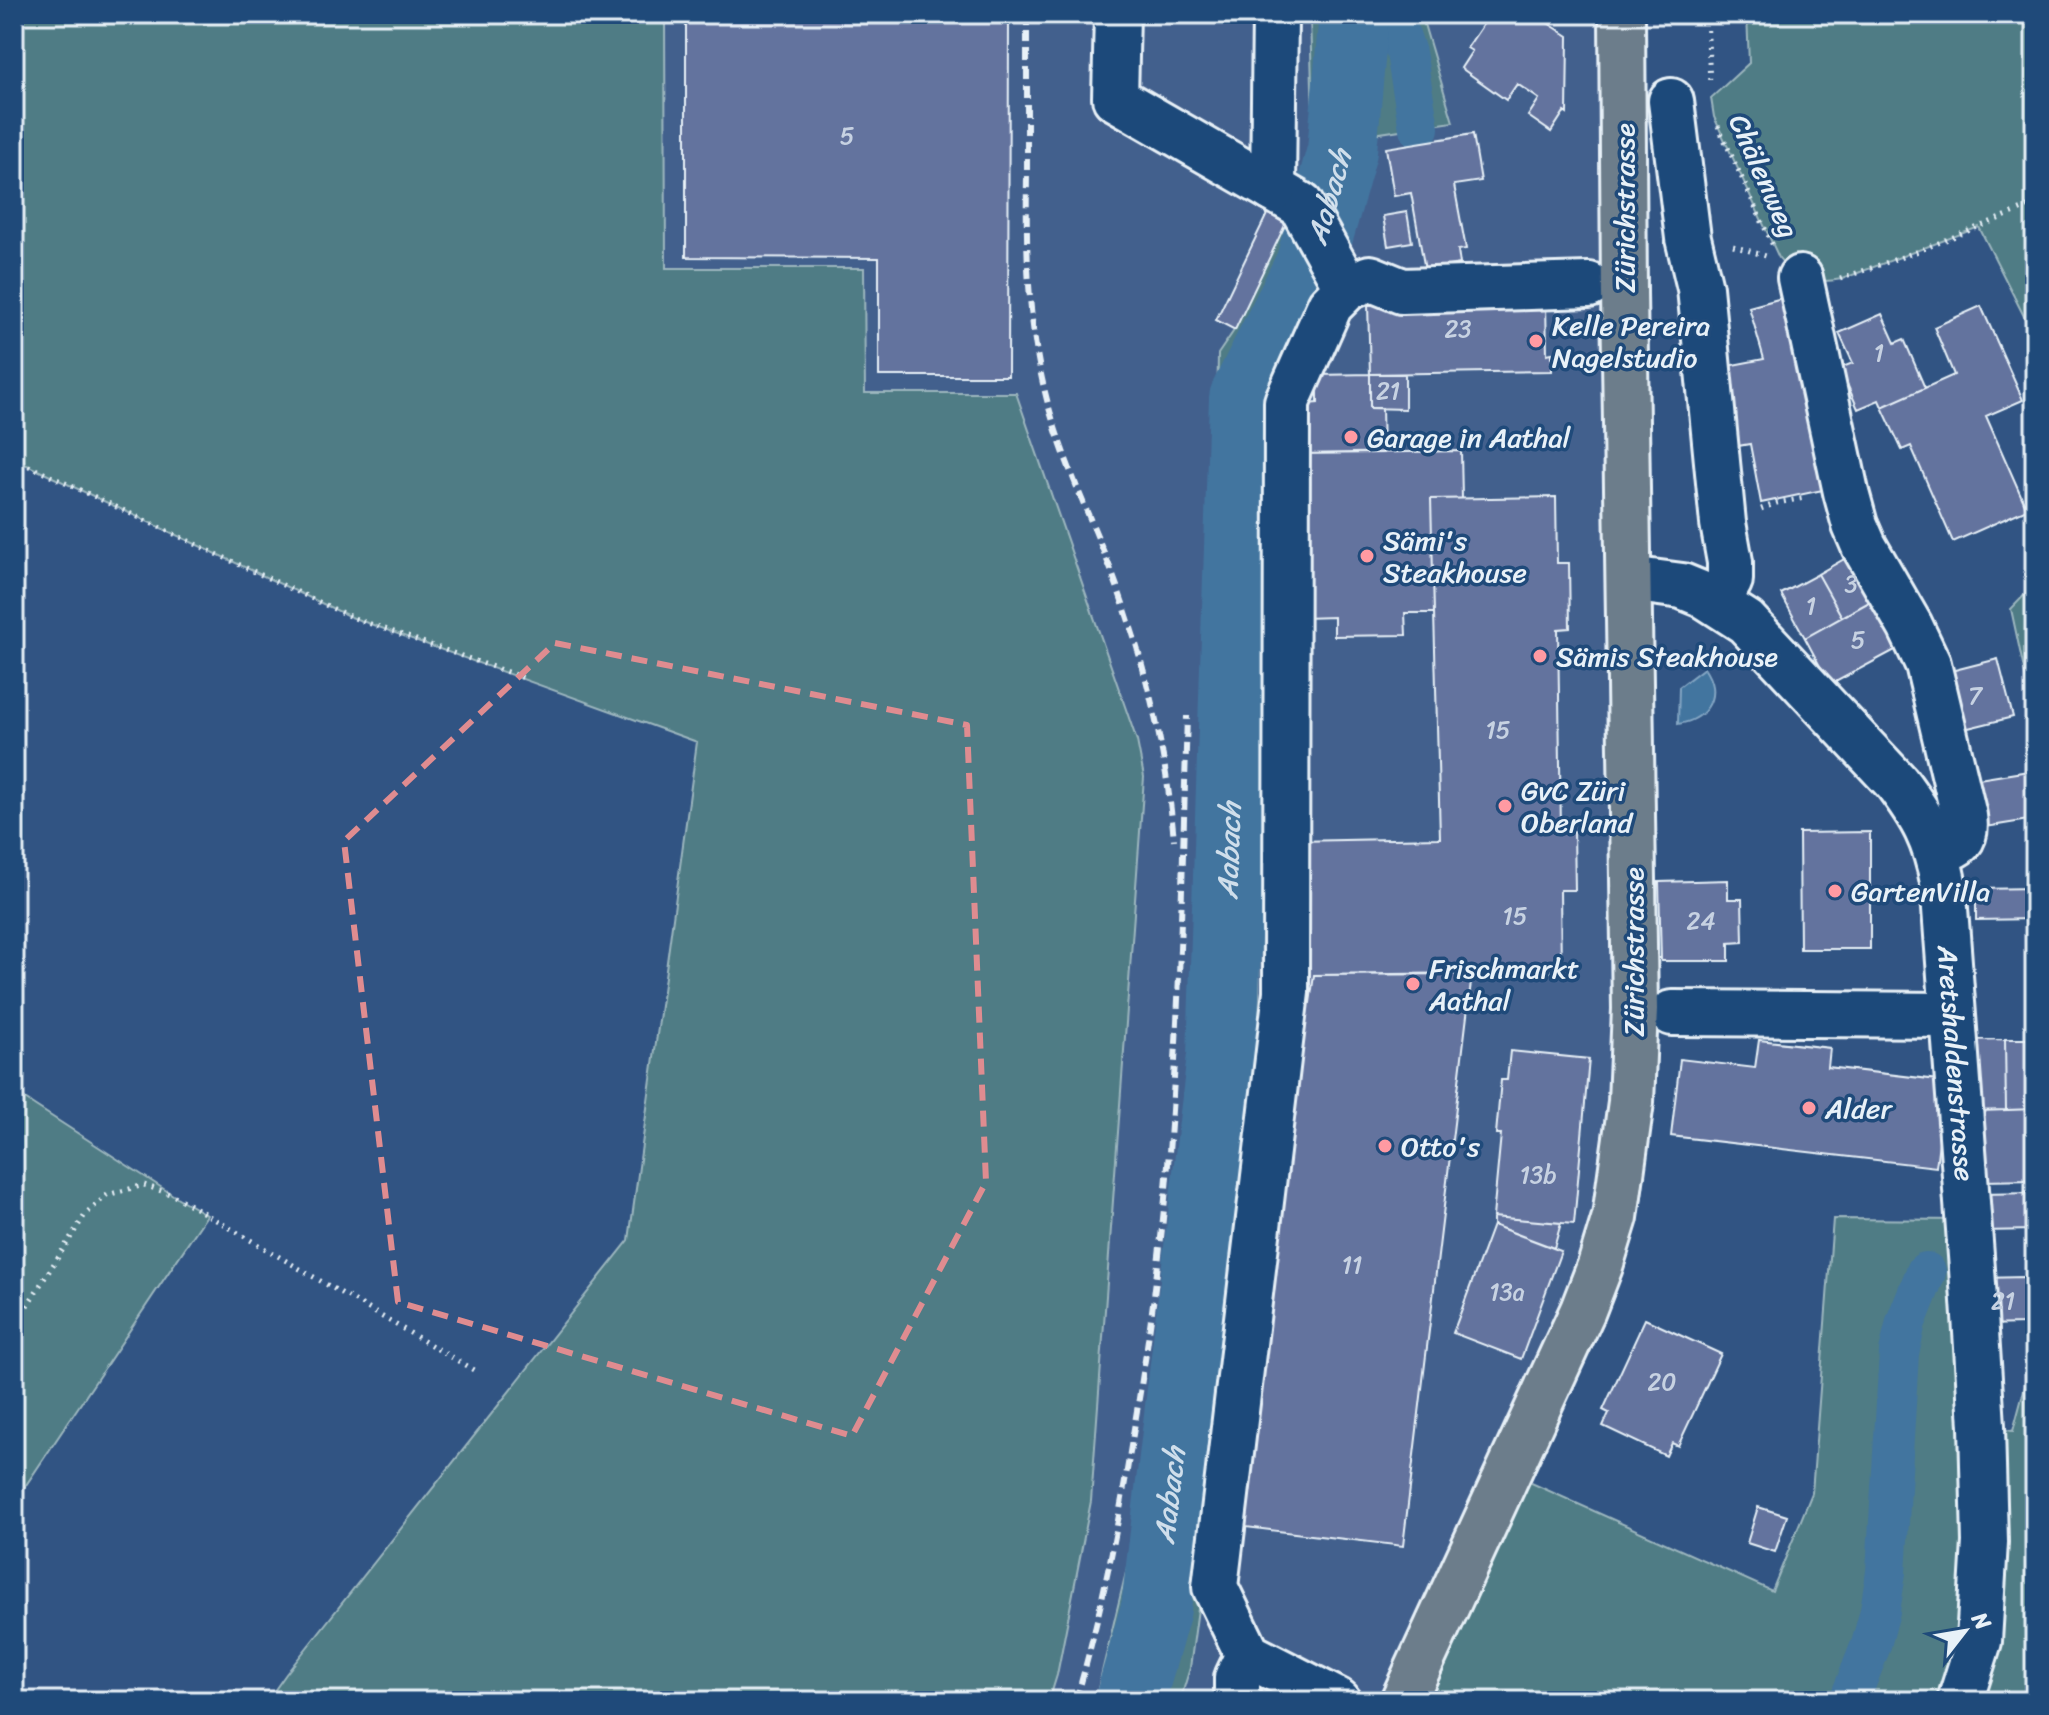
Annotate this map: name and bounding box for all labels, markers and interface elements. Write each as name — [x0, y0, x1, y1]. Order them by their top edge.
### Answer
street label: Chälenweg — [1715, 106, 1813, 246]
house number: 5 — [840, 115, 854, 157]
street label: Zürichstrasse — [1600, 123, 1649, 293]
water label: Aabach — [1290, 141, 1369, 252]
place label: Kelle Pereira Nagelstudio — [1552, 301, 1710, 382]
house number: 23 — [1444, 308, 1472, 350]
marker: Kelle Pereira Nagelstudio — [1527, 332, 1545, 350]
house number: 1 — [1874, 332, 1884, 374]
house number: 21 — [1376, 370, 1400, 412]
place label: Garage in Aathal — [1367, 413, 1572, 462]
marker: Garage in Aathal — [1342, 428, 1360, 446]
place label: Sämi's Steakhouse — [1383, 516, 1527, 597]
marker: Sämi's Steakhouse — [1358, 547, 1376, 565]
house number: 3 — [1844, 563, 1858, 605]
house number: 1 — [1806, 585, 1816, 627]
house number: 5 — [1851, 619, 1865, 661]
place label: Sämis Steakhouse — [1556, 632, 1778, 681]
marker: Sämis Steakhouse — [1531, 647, 1549, 665]
house number: 7 — [1968, 675, 1983, 717]
house number: 15 — [1486, 709, 1510, 751]
place label: GvC Züri Oberland — [1521, 766, 1635, 847]
marker: GvC Züri Oberland — [1496, 797, 1514, 815]
water label: Aabach — [1200, 799, 1258, 901]
street label: Zürichstrasse — [1609, 867, 1658, 1037]
place label: GartenVilla — [1851, 867, 1990, 916]
marker: GartenVilla — [1826, 882, 1844, 900]
house number: 15 — [1503, 895, 1527, 937]
house number: 24 — [1687, 900, 1715, 942]
street label: Aretshaldenstrasse — [1923, 942, 1990, 1183]
place label: Frischmarkt Aathal — [1428, 944, 1579, 1025]
marker: Frischmarkt Aathal — [1404, 975, 1422, 993]
place label: Alder — [1824, 1084, 1893, 1133]
marker: Alder — [1800, 1099, 1818, 1117]
place label: Otto's — [1401, 1122, 1480, 1171]
marker: Otto's — [1376, 1137, 1394, 1155]
house number: 13b — [1520, 1154, 1556, 1196]
house number: 11 — [1342, 1244, 1362, 1286]
house number: 13a — [1489, 1271, 1525, 1313]
house number: 21 — [1991, 1280, 2015, 1322]
house number: 20 — [1647, 1361, 1677, 1403]
water label: Aabach — [1137, 1442, 1202, 1548]
north arrow — [1925, 1591, 2005, 1671]
text: N — [1961, 1604, 2003, 1638]

